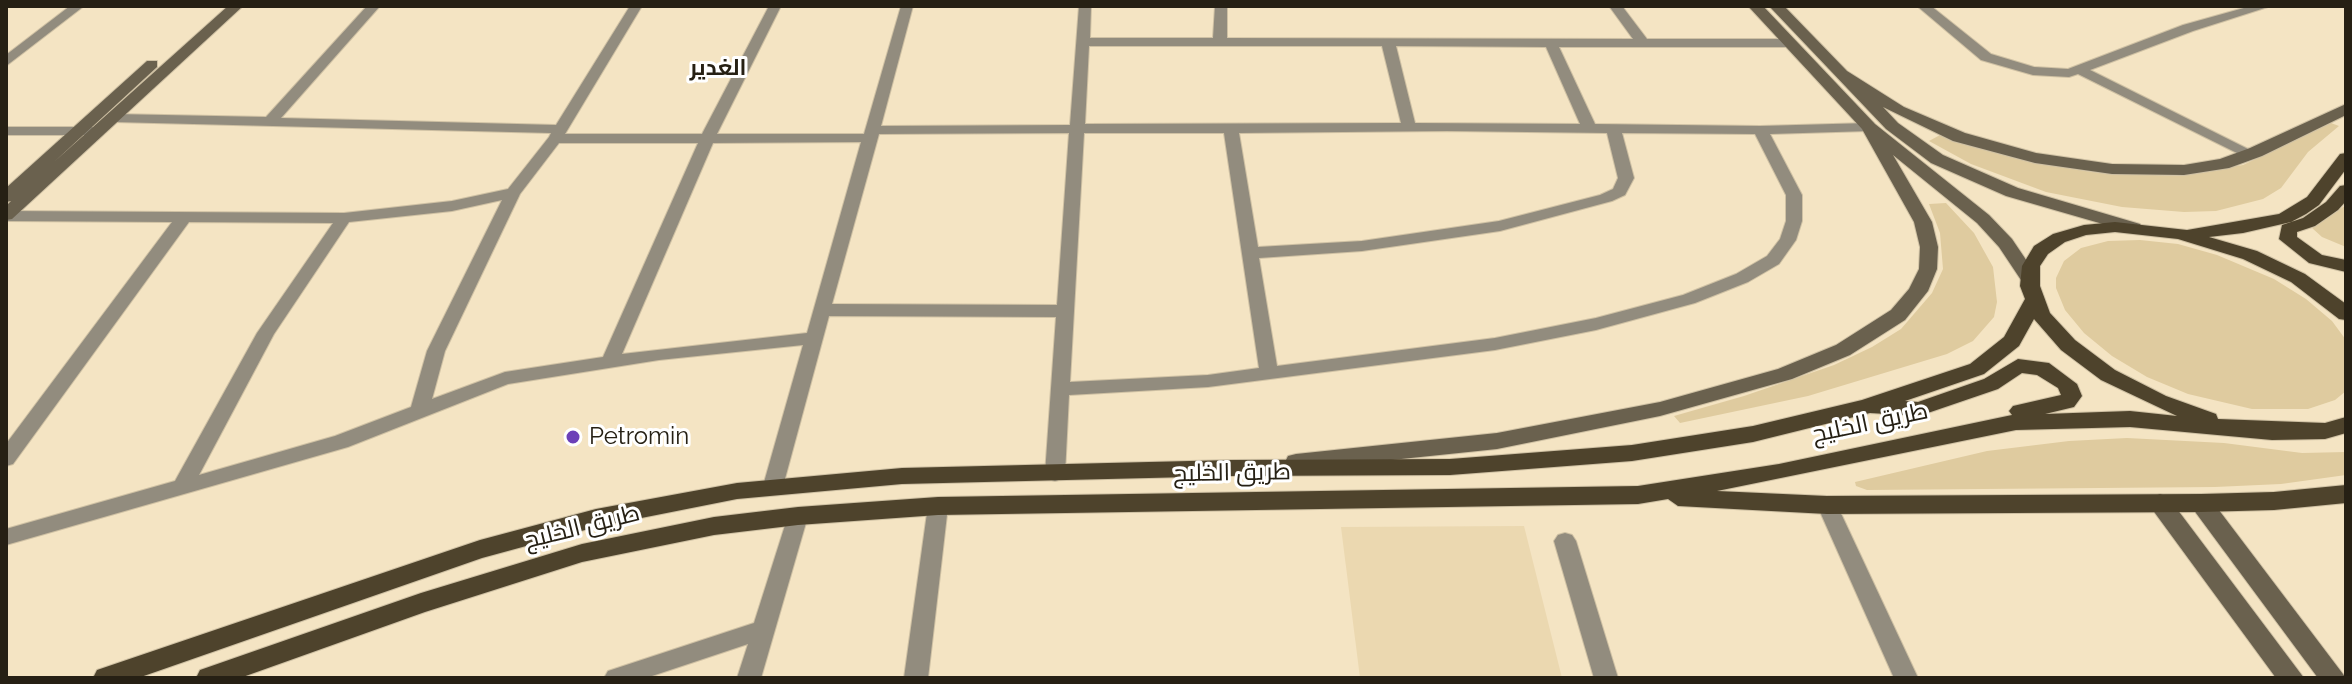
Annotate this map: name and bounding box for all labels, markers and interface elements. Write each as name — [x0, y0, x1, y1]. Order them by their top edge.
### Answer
district label: الغدير — [690, 55, 746, 81]
street label: طريق الخليج — [1809, 397, 1931, 449]
place label: Petromin — [589, 423, 689, 451]
marker: Petromin — [564, 428, 582, 446]
street label: طريق الخليج — [1173, 458, 1291, 488]
street label: طريق الخليج — [521, 499, 643, 555]

